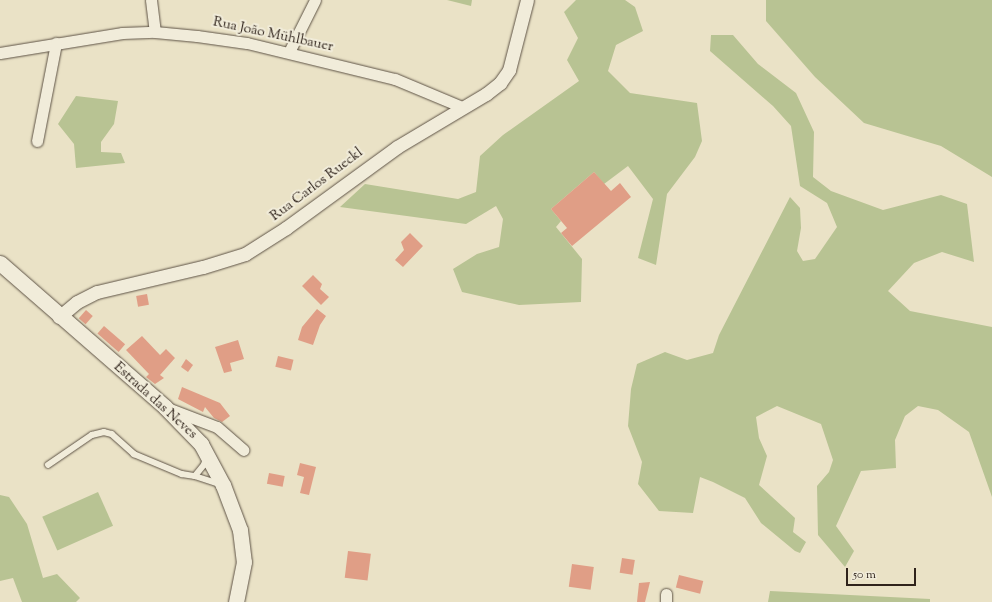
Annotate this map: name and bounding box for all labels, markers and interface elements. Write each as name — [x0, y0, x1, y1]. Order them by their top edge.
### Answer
street label: Rua João Mühlbauer — [211, 14, 335, 56]
street label: Rua Carlos Rueckl — [267, 145, 367, 225]
street label: Estrada das Neves — [110, 359, 200, 443]
scale bar — [848, 560, 918, 586]
text: 50 m — [853, 566, 876, 584]

